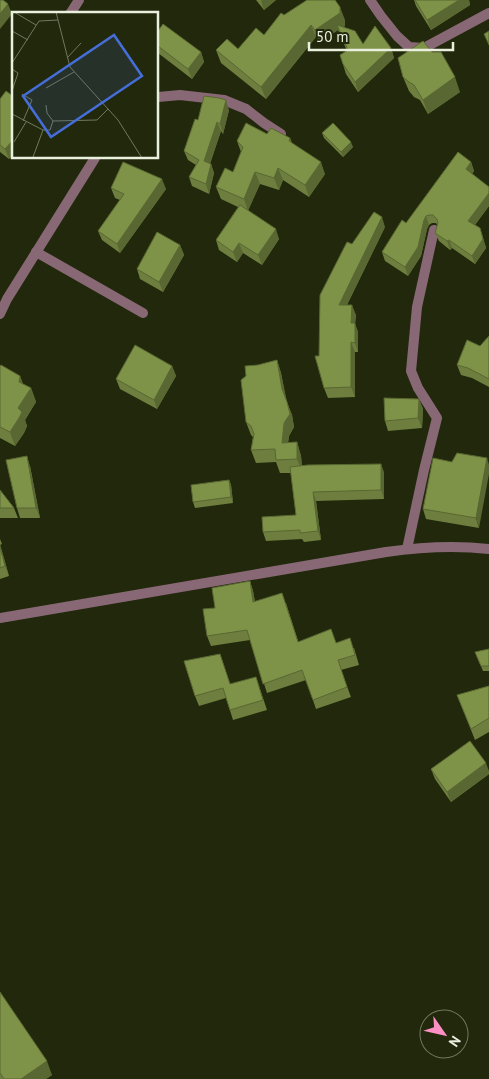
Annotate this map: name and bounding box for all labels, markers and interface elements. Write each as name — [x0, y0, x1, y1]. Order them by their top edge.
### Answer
inset map — [12, 12, 159, 159]
scale bar — [309, 20, 453, 52]
text: 50 m — [316, 27, 349, 46]
north arrow — [419, 1009, 469, 1059]
text: N — [445, 1032, 465, 1050]

